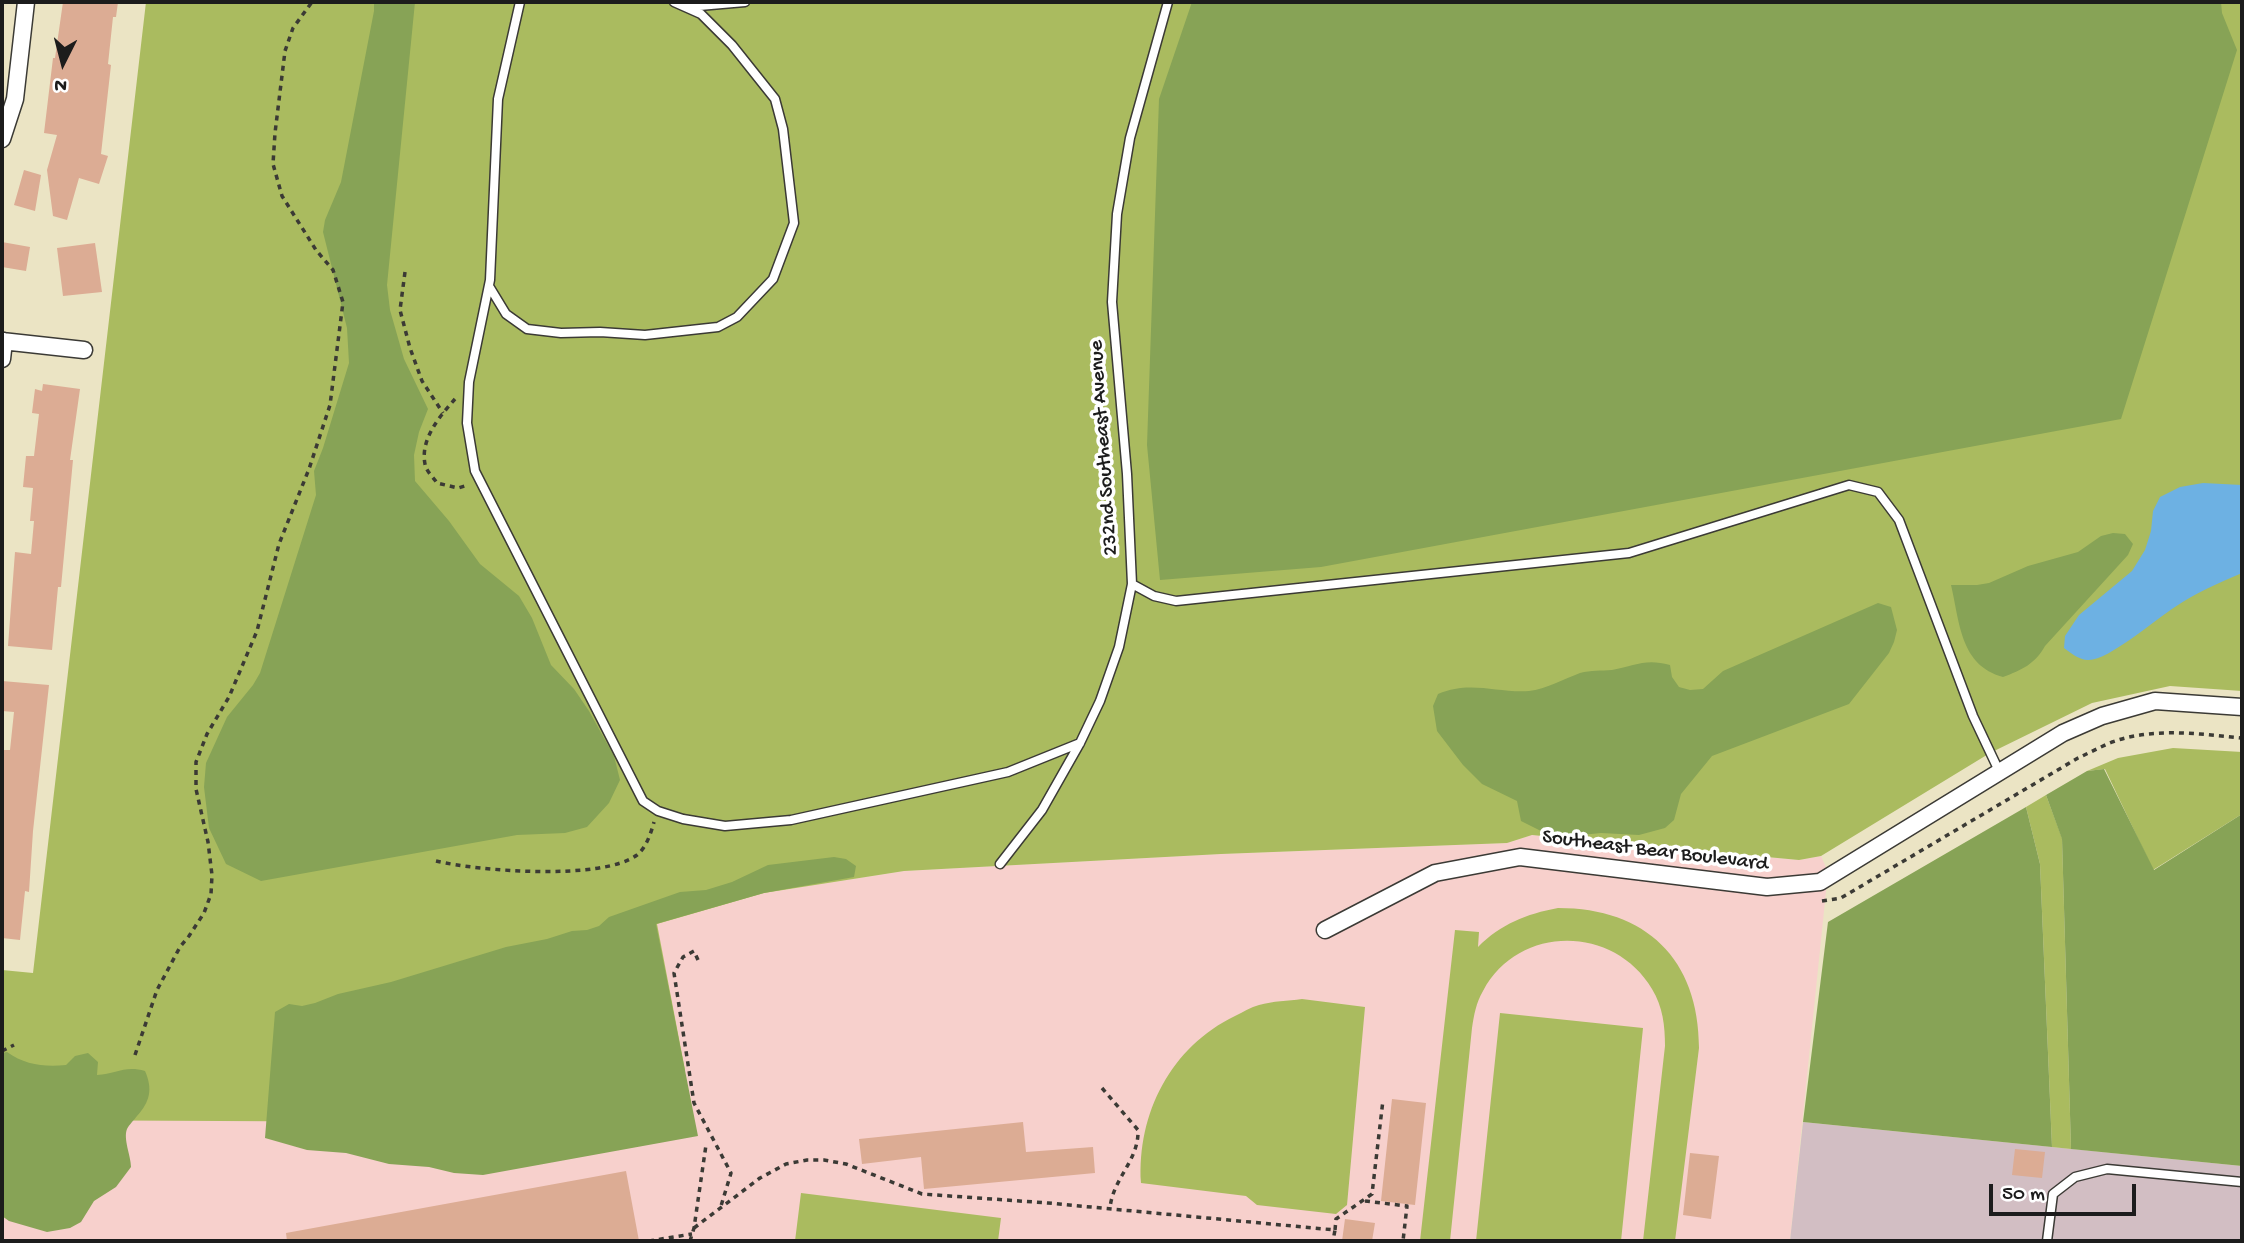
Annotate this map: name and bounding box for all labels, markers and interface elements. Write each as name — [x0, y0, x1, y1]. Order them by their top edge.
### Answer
north arrow — [28, 28, 98, 98]
text: N — [53, 72, 68, 96]
street label: 232nd Southeast Avenue — [1085, 339, 1125, 557]
street label: Southeast Bear Boulevard — [1541, 826, 1769, 878]
scale bar — [1992, 1170, 2139, 1214]
text: 50 m — [2002, 1183, 2045, 1208]

